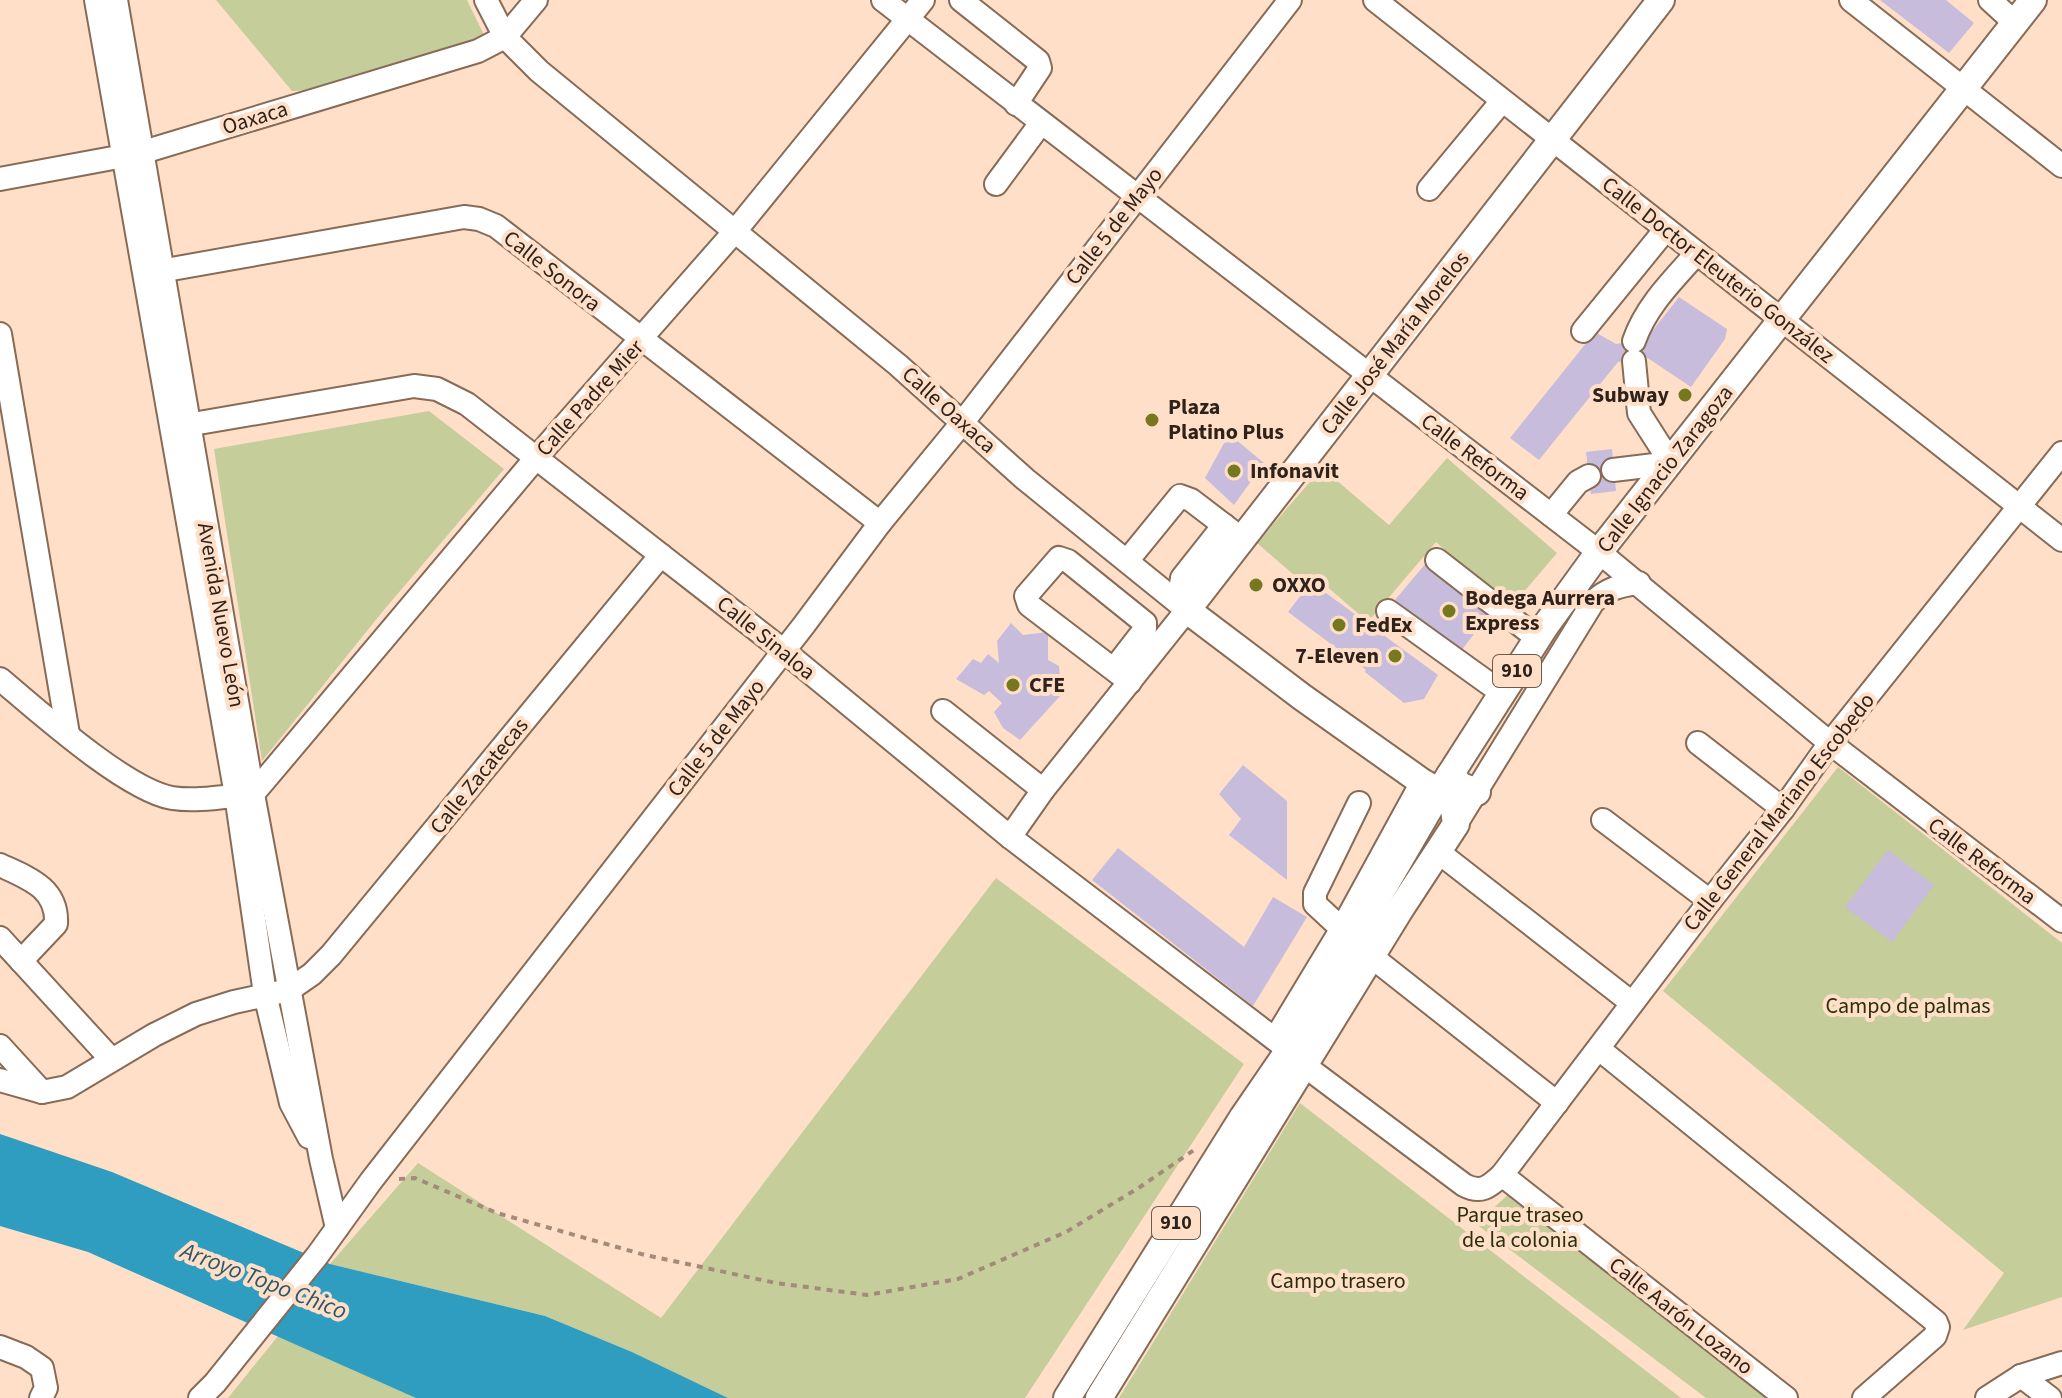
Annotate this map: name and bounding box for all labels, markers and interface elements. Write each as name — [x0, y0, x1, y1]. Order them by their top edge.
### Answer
street label: Oaxaca — [218, 93, 292, 143]
street label: Calle 5 de Mayo — [1058, 160, 1170, 292]
street label: Calle Doctor Eleuterio González — [1595, 169, 1841, 371]
street label: Calle Sonora — [496, 223, 608, 319]
street label: Calle José María Morelos — [1313, 244, 1477, 442]
street label: Calle Padre Mier — [529, 332, 652, 464]
street label: Calle Oaxaca — [895, 359, 1003, 461]
street label: Calle Ignacio Zaragoza — [1589, 378, 1741, 560]
place label: Subway — [1592, 379, 1670, 411]
marker: Subway — [1676, 386, 1694, 404]
place label: Plaza Platino Plus — [1168, 391, 1284, 448]
street label: Calle Reforma — [1414, 406, 1536, 508]
marker: Plaza Platino Plus — [1143, 411, 1161, 429]
place label: Infonavit — [1250, 455, 1339, 487]
marker: Infonavit — [1225, 462, 1243, 480]
street label: Avenida Nuevo León — [189, 520, 253, 710]
place label: OXXO — [1272, 569, 1326, 601]
marker: OXXO — [1247, 576, 1265, 594]
place label: Bodega Aurrera Express — [1465, 582, 1615, 639]
street label: Calle Sinaloa — [710, 588, 822, 688]
marker: Bodega Aurrera Express — [1440, 602, 1458, 620]
place label: FedEx — [1355, 609, 1413, 641]
marker: FedEx — [1330, 616, 1348, 634]
place label: 7-Eleven — [1295, 640, 1379, 672]
marker: 7-Eleven — [1386, 647, 1404, 665]
road number: 910 — [1493, 655, 1541, 687]
place label: CFE — [1029, 669, 1065, 701]
street label: Calle 5 de Mayo — [660, 672, 772, 804]
marker: CFE — [1004, 676, 1022, 694]
street label: Calle General Mariano Escobedo — [1676, 686, 1882, 938]
street label: Calle Zacatecas — [422, 711, 536, 841]
street label: Calle Reforma — [1921, 810, 2043, 912]
park label: Campo de palmas — [1825, 990, 1991, 1022]
park label: Parque traseo de la colonia — [1456, 1199, 1584, 1256]
road number: 910 — [1152, 1207, 1200, 1239]
water label: Arroyo Topo Chico — [174, 1233, 352, 1329]
street label: Calle Aarón Lozano — [1602, 1249, 1760, 1383]
park label: Campo trasero — [1270, 1265, 1406, 1297]

